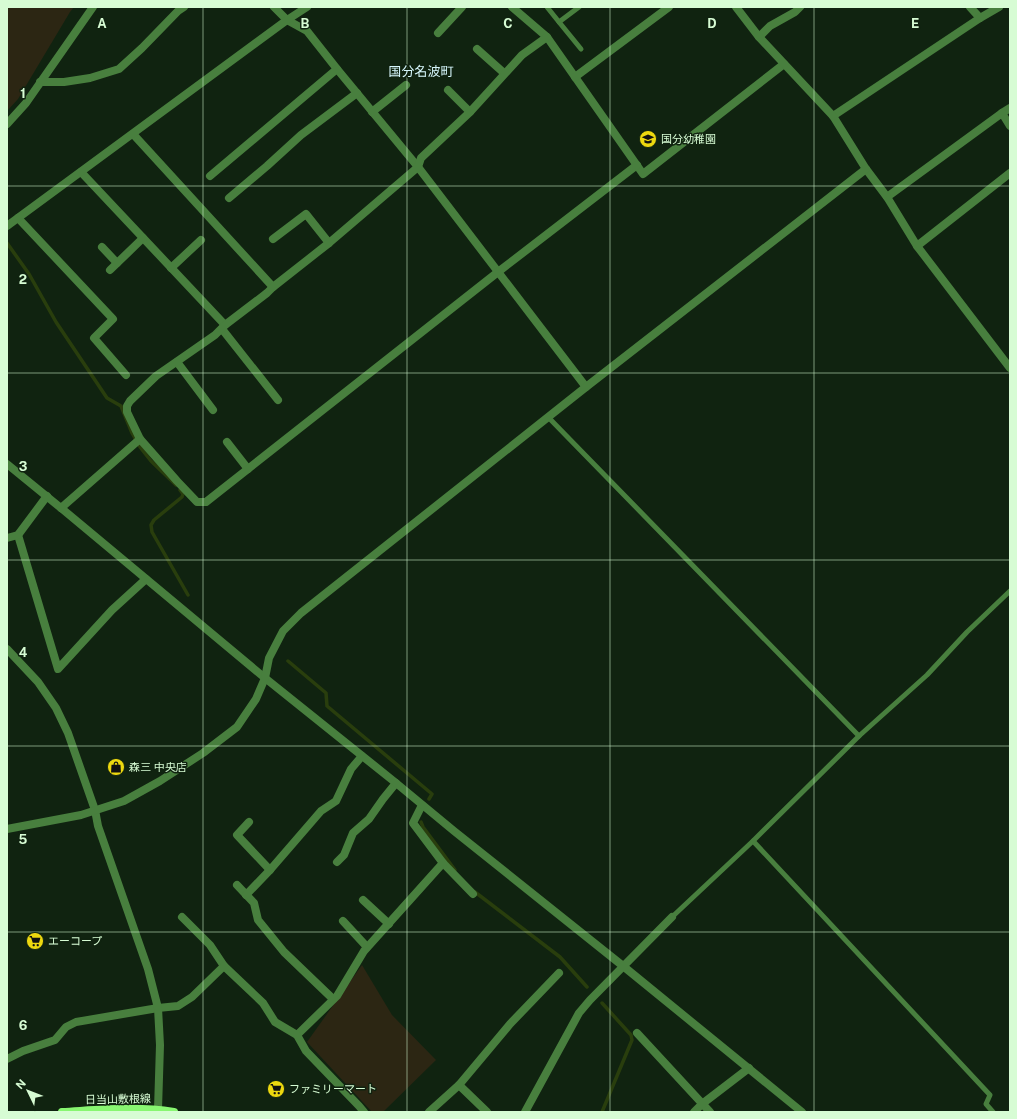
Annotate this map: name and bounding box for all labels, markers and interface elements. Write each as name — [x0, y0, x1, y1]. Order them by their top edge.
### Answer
text: A — [97, 16, 107, 31]
text: B — [301, 16, 310, 31]
text: C — [503, 16, 513, 31]
text: D — [707, 16, 717, 31]
text: E — [911, 16, 919, 31]
district label: 国分名波町 — [388, 64, 454, 79]
text: 1 — [20, 86, 26, 101]
school or university icon: 国分幼稚園 — [638, 129, 658, 149]
place label: 国分幼稚園 — [661, 133, 716, 145]
text: 2 — [19, 272, 27, 287]
text: 3 — [19, 459, 28, 474]
text: 4 — [19, 645, 28, 660]
shop icon: 森三 中央店 — [106, 757, 126, 777]
place label: 森三 中央店 — [129, 761, 187, 773]
text: 5 — [19, 832, 28, 847]
supermarket icon: エーコープ — [25, 931, 45, 951]
place label: エーコープ — [48, 935, 102, 947]
text: 6 — [19, 1018, 28, 1033]
north arrow — [8, 1071, 48, 1111]
text: N — [13, 1077, 28, 1091]
supermarket icon: ファミリーマート — [266, 1079, 286, 1099]
place label: ファミリーマート — [289, 1083, 377, 1095]
street label: 日当山敷根線 — [85, 1092, 151, 1106]

